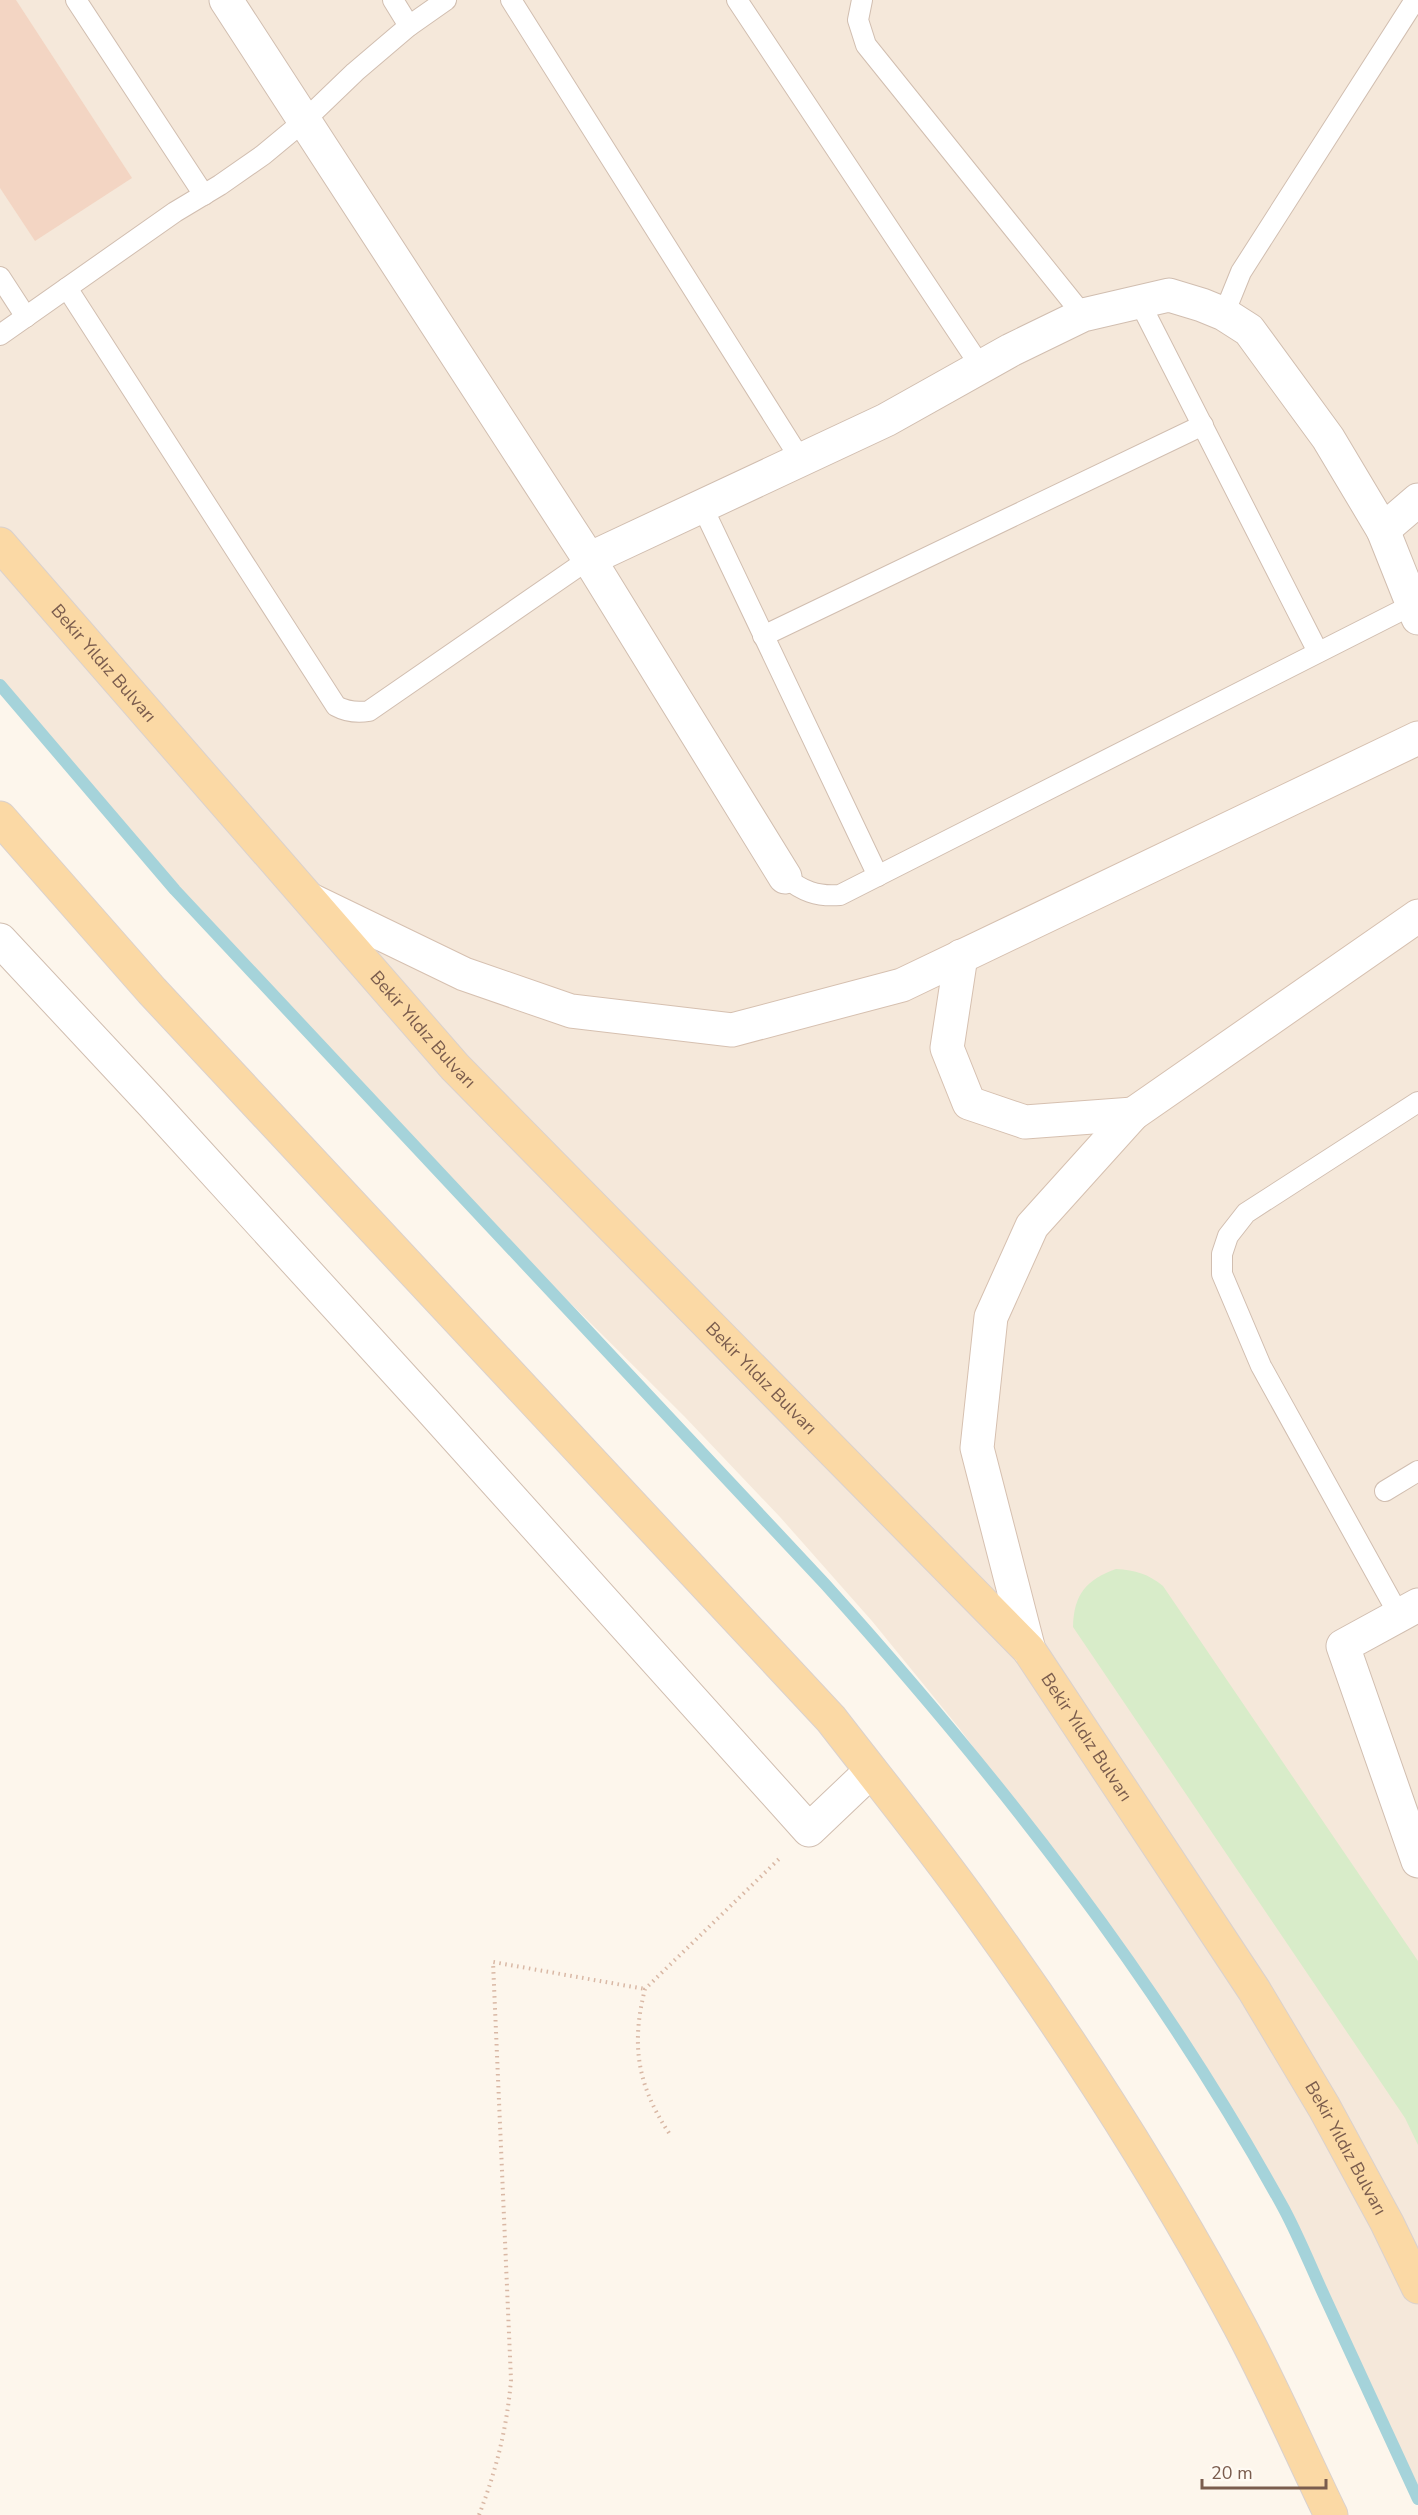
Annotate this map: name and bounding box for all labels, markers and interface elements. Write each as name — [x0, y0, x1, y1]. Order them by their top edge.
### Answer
street label: Bekir Yıldız Bulvarı — [46, 599, 162, 727]
street label: Bekir Yıldız Bulvarı — [365, 966, 481, 1094]
street label: Bekir Yıldız Bulvarı — [701, 1317, 822, 1440]
street label: Bekir Yıldız Bulvarı — [1036, 1668, 1138, 1806]
street label: Bekir Yıldız Bulvarı — [1299, 2077, 1392, 2219]
scale bar — [1202, 2452, 1326, 2490]
text: 20 m — [1211, 2461, 1253, 2485]

